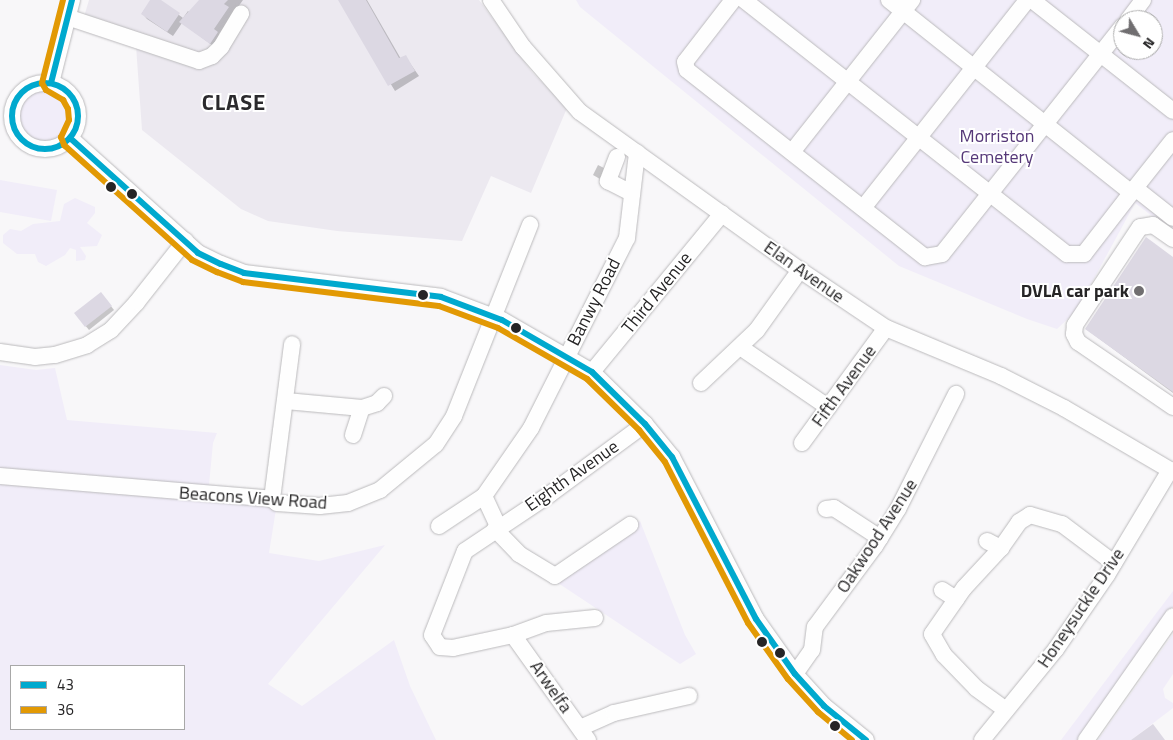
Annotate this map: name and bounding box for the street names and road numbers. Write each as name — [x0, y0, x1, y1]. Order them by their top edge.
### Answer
street label: Elan Avenue — [760, 236, 848, 308]
street label: Third Avenue — [618, 248, 696, 338]
street label: Banwy Road — [563, 255, 625, 349]
street label: Fifth Avenue — [807, 341, 881, 431]
street label: Eighth Avenue — [521, 436, 623, 516]
street label: Oakwood Avenue — [832, 475, 922, 597]
street label: Beacons View Road — [178, 482, 328, 514]
street label: Honeysuckle Drive — [1033, 544, 1129, 672]
street label: Arwelfa — [525, 657, 577, 717]

